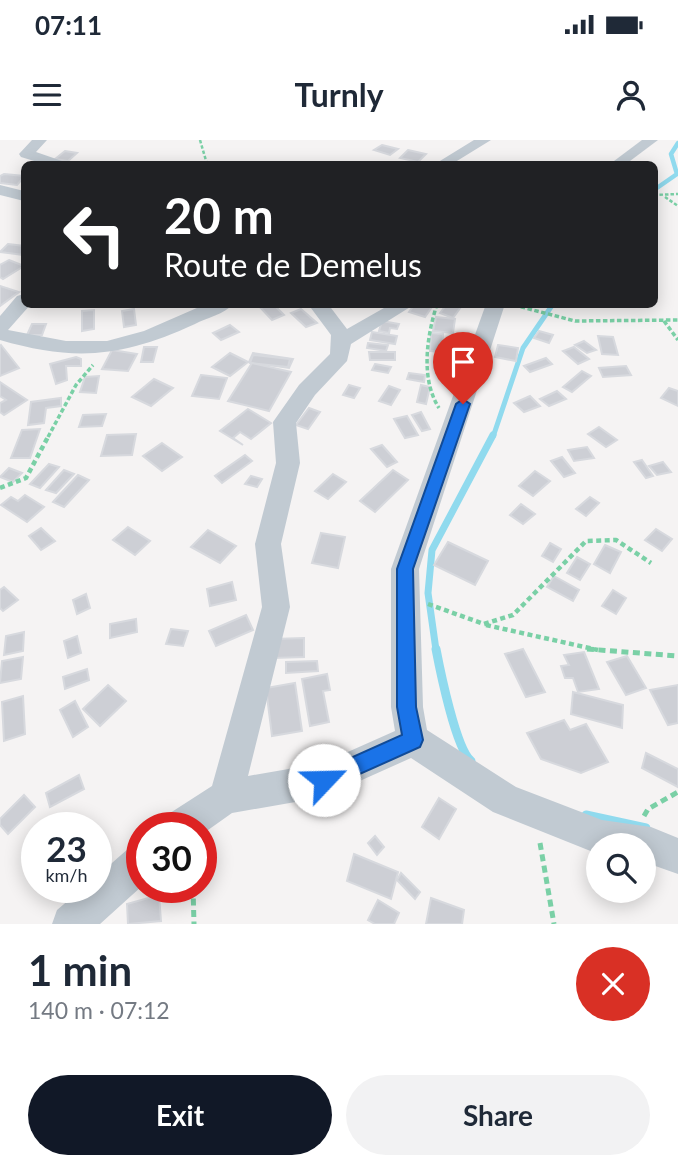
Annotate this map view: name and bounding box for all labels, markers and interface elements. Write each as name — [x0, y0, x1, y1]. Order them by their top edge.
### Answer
text: 07:11 — [35, 9, 102, 41]
text: Turnly — [294, 75, 384, 114]
icon: menu — [28, 76, 66, 114]
icon: person — [612, 76, 650, 114]
text: 20 m — [164, 186, 274, 244]
icon: left — [49, 189, 140, 280]
text: Route de Demelus — [164, 245, 422, 284]
pin — [433, 332, 493, 404]
icon: arrive — [444, 343, 482, 381]
position arrow — [287, 743, 361, 817]
speed limit sign: 30 — [126, 812, 217, 903]
text: 23 — [46, 827, 87, 869]
map controls — [586, 833, 656, 903]
button: search — [586, 833, 656, 903]
text: km/h — [45, 864, 88, 886]
text: 1 min — [28, 945, 132, 995]
button: close — [576, 947, 650, 1021]
text: 140 m · 07:12 — [28, 996, 170, 1024]
button: Exit — [28, 1075, 332, 1155]
button: Share — [346, 1075, 650, 1155]

